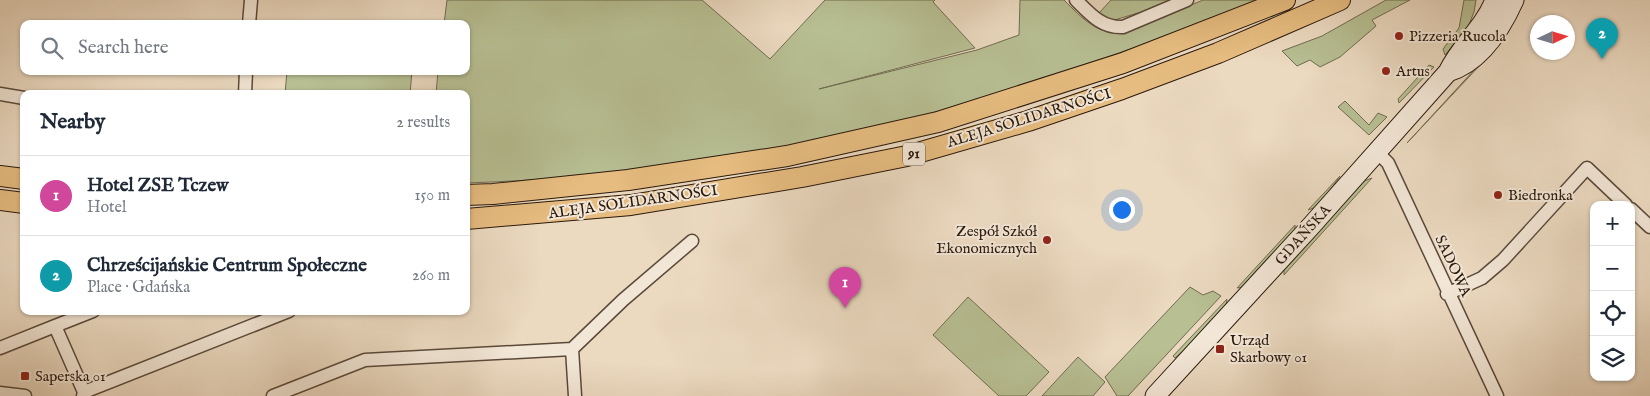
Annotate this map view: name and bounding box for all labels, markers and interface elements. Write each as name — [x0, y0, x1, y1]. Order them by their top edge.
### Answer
north arrow — [1530, 15, 1575, 60]
pin: 2 — [1586, 18, 1618, 59]
search box — [20, 20, 470, 75]
place label: Pizzeria Rucola — [1409, 27, 1506, 46]
marker: Pizzeria Rucola — [1393, 30, 1405, 42]
icon: search — [38, 34, 66, 62]
text: Search here — [78, 36, 169, 60]
place label: Artus — [1395, 62, 1430, 81]
marker: Artus — [1380, 65, 1392, 77]
street label: ALEJA SOLIDARNOŚCI — [944, 84, 1114, 152]
text: Nearby — [40, 109, 105, 136]
text: 2 results — [396, 113, 450, 133]
road number: 91 — [903, 142, 925, 166]
text: Hotel ZSE Tczew — [87, 174, 229, 198]
street label: ALEJA SOLIDARNOŚCI — [546, 181, 719, 223]
text: 1 — [53, 186, 59, 206]
text: 150 m — [415, 186, 450, 206]
place label: Biedronka — [1508, 186, 1573, 205]
marker: Biedronka — [1492, 189, 1504, 201]
your location — [1109, 197, 1135, 223]
text: Hotel — [87, 198, 126, 218]
street label: GDAŃSKA — [1271, 200, 1336, 269]
map controls — [1590, 201, 1635, 381]
button: + — [1590, 201, 1635, 246]
place label: Zespół Szkół Ekonomicznych — [936, 222, 1038, 258]
street label: SADOWA — [1430, 232, 1476, 301]
marker: Zespół Szkół Ekonomicznych — [1041, 234, 1053, 246]
button: − — [1590, 246, 1635, 291]
text: Chrześcijańskie Centrum Społeczne — [87, 254, 367, 278]
text: 2 — [52, 266, 60, 286]
text: 260 m — [412, 266, 450, 286]
pin: 1 — [829, 267, 861, 308]
text: Place · Gdańska — [87, 278, 190, 298]
button: locate — [1590, 291, 1635, 336]
place label: Urząd Skarbowy 01 — [1230, 331, 1307, 367]
button: layers — [1590, 336, 1635, 381]
marker: Urząd Skarbowy 01 — [1214, 343, 1226, 355]
place label: Saperska 01 — [35, 367, 106, 386]
marker: Saperska 01 — [19, 370, 31, 382]

